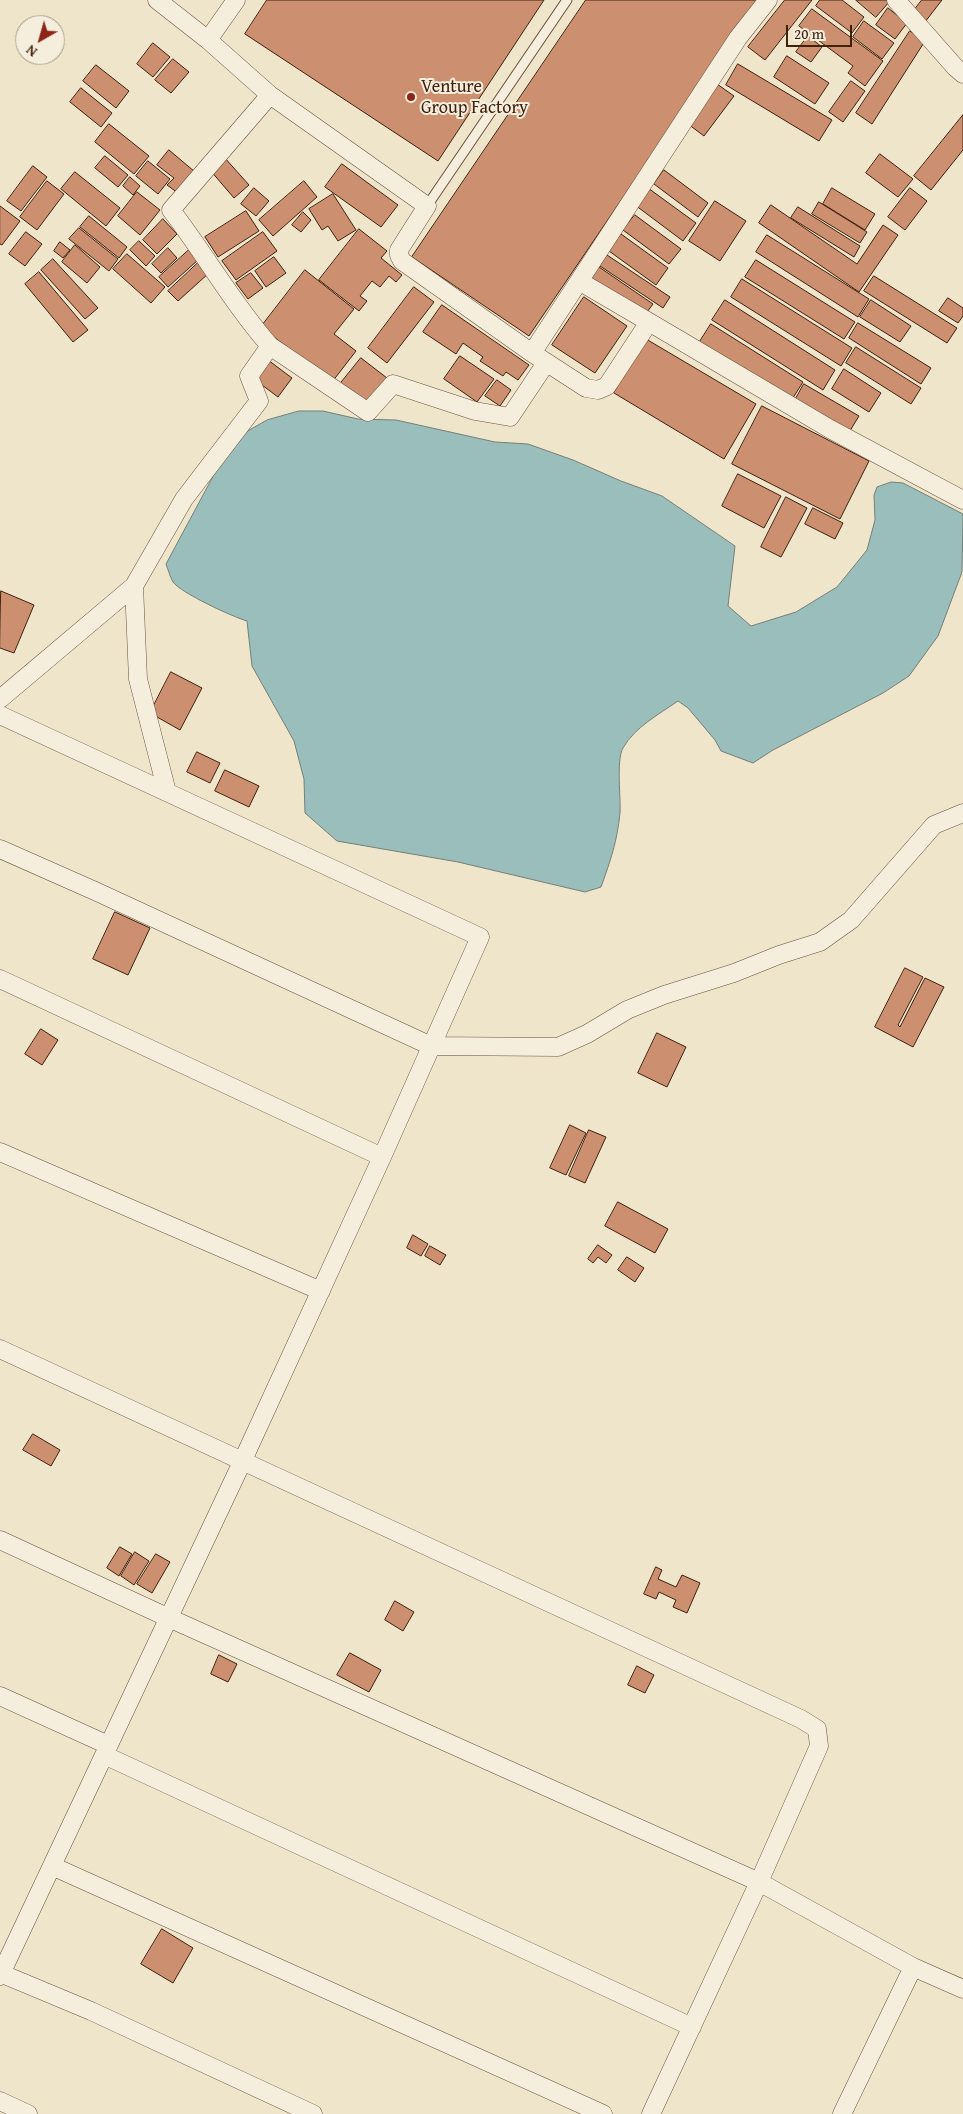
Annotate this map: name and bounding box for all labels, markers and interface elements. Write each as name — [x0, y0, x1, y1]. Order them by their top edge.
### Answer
north arrow — [15, 15, 65, 65]
scale bar — [788, 15, 854, 47]
text: 20 m — [794, 23, 824, 44]
text: N — [22, 40, 41, 62]
place label: Venture Group Factory — [421, 76, 528, 118]
marker: Venture Group Factory — [405, 91, 417, 103]

